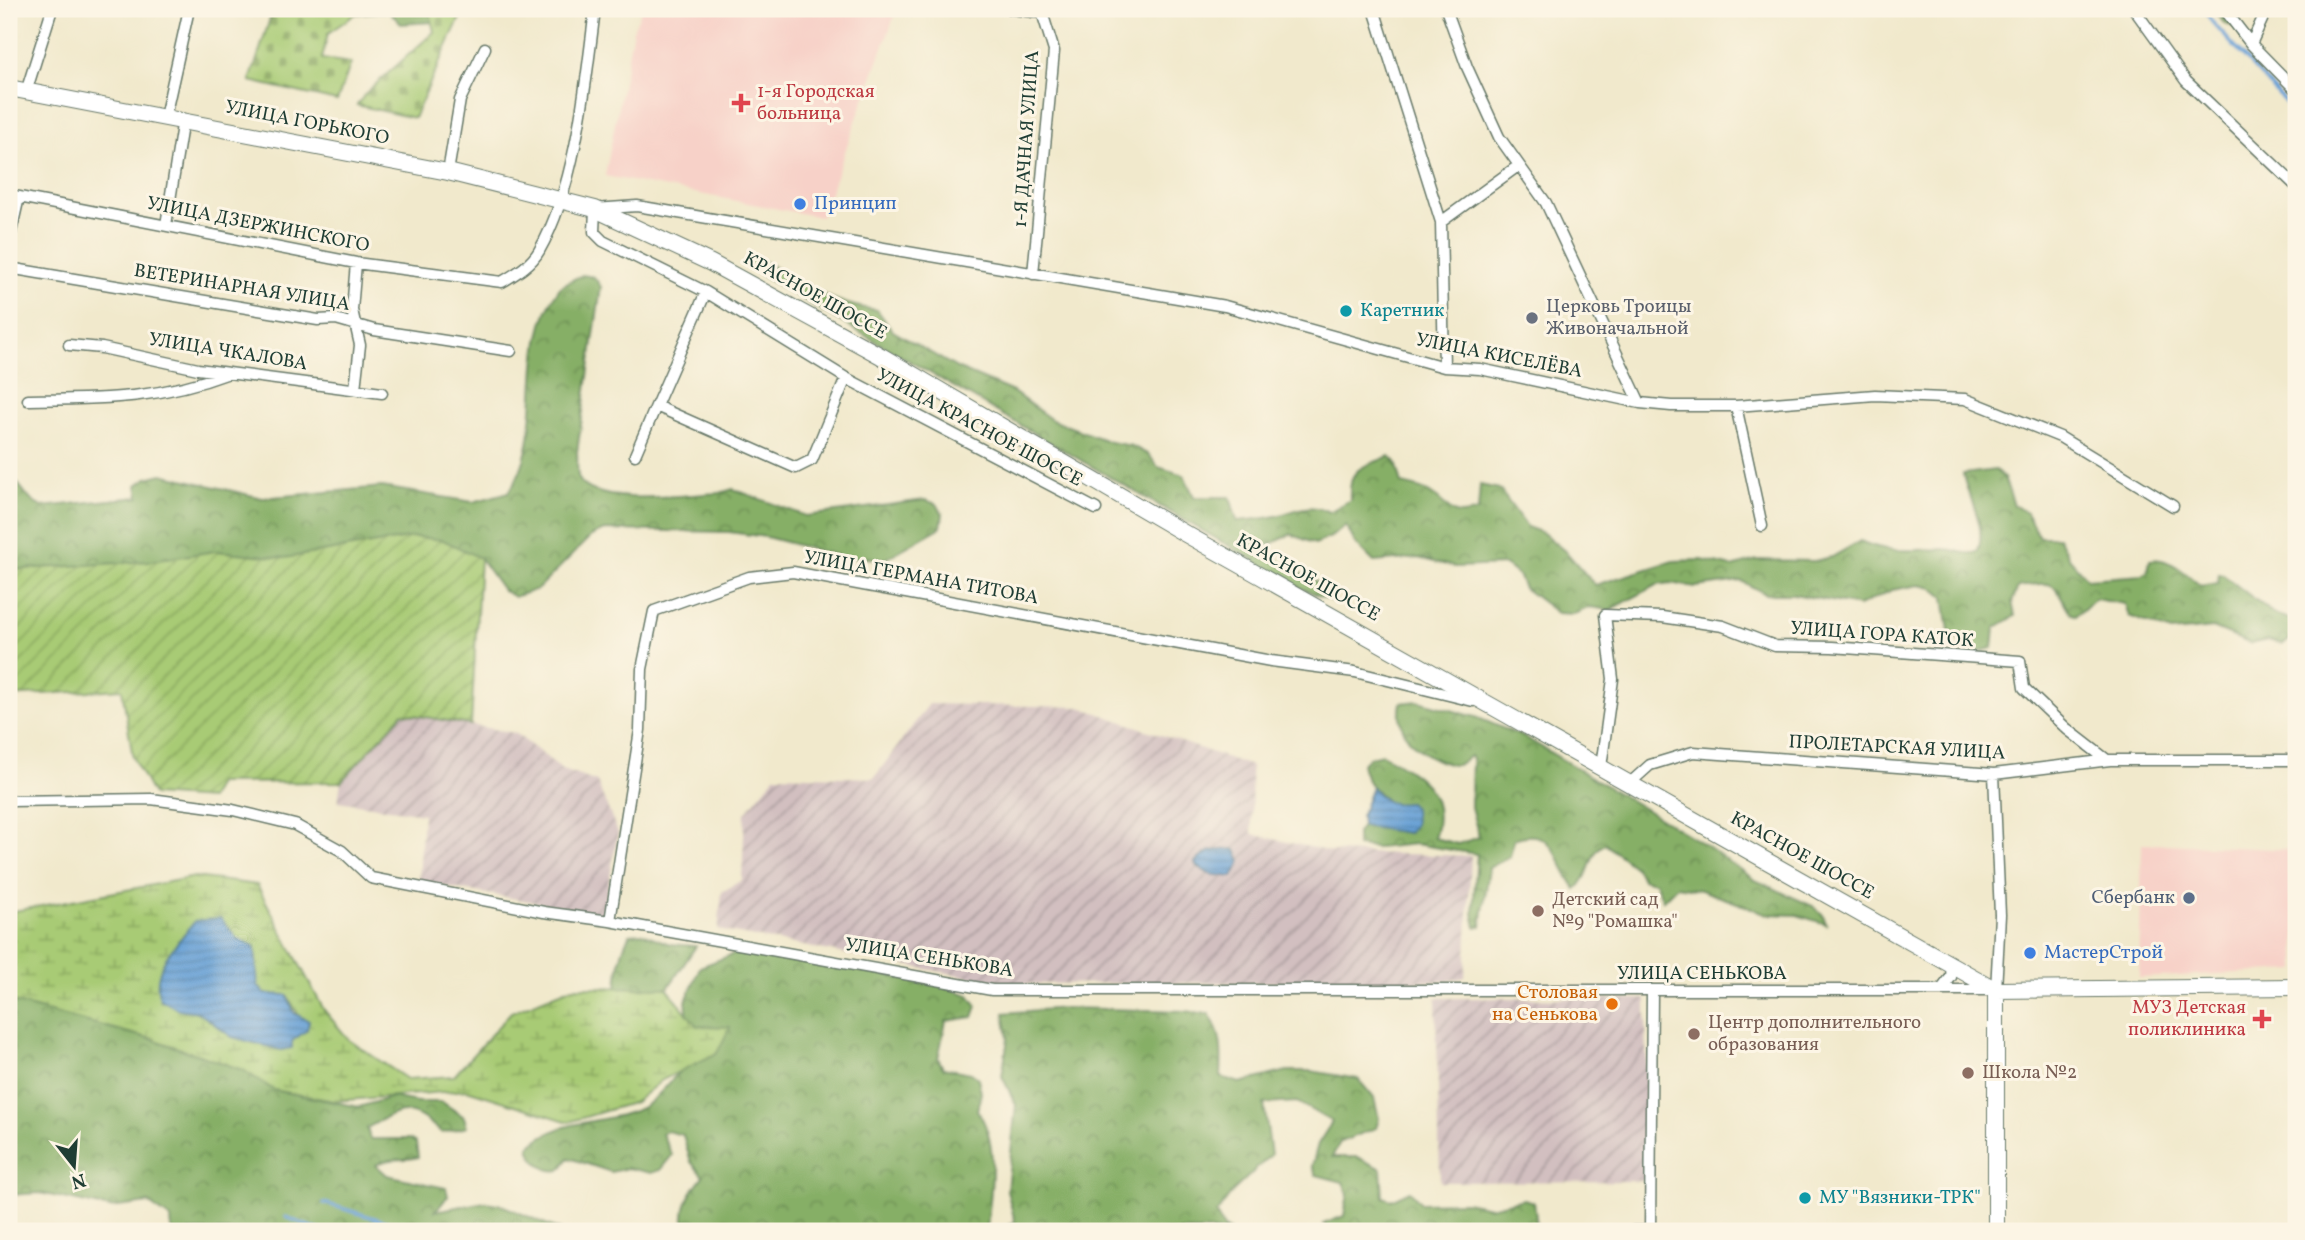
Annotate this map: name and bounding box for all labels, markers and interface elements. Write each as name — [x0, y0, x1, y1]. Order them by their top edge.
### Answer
street label: 1-Я ДАЧНАЯ УЛИЦА — [1008, 49, 1046, 229]
place label: 1-я Городская больница — [757, 79, 875, 127]
marker: 1-я Городская больница — [731, 93, 751, 113]
street label: УЛИЦА ГОРЬКОГО — [223, 94, 391, 152]
street label: УЛИЦА ДЗЕРЖИНСКОГО — [144, 191, 372, 259]
place label: Принцип — [814, 191, 897, 217]
marker: Принцип — [792, 196, 808, 212]
street label: КРАСНОЕ ШОССЕ — [738, 246, 892, 346]
street label: ВЕТЕРИНАРНАЯ УЛИЦА — [132, 258, 352, 318]
place label: Церковь Троицы Живоначальной — [1546, 294, 1691, 342]
place label: Каретник — [1360, 298, 1444, 324]
marker: Каретник — [1338, 303, 1354, 319]
marker: Церковь Троицы Живоначальной — [1524, 310, 1540, 326]
street label: УЛИЦА ЧКАЛОВА — [147, 327, 309, 377]
street label: УЛИЦА КИСЕЛЁВА — [1413, 327, 1585, 385]
street label: УЛИЦА КРАСНОЕ ШОССЕ — [871, 362, 1087, 494]
street label: КРАСНОЕ ШОССЕ — [1231, 528, 1385, 628]
street label: УЛИЦА ГЕРМАНА ТИТОВА — [802, 545, 1040, 611]
street label: УЛИЦА ГОРА КАТОК — [1789, 616, 1975, 654]
street label: ПРОЛЕТАРСКАЯ УЛИЦА — [1788, 729, 2006, 767]
street label: КРАСНОЕ ШОССЕ — [1725, 806, 1879, 906]
place label: Сбербанк — [2091, 885, 2175, 911]
place label: Детский сад №9 "Ромашка" — [1552, 887, 1678, 935]
marker: Сбербанк — [2181, 890, 2197, 906]
marker: Детский сад №9 "Ромашка" — [1530, 903, 1546, 919]
street label: УЛИЦА СЕНЬКОВА — [843, 932, 1015, 984]
place label: МастерСтрой — [2044, 940, 2163, 966]
marker: МастерСтрой — [2022, 945, 2038, 961]
street label: УЛИЦА СЕНЬКОВА — [1617, 961, 1787, 987]
place label: Столовая на Сенькова — [1492, 980, 1598, 1028]
place label: МУЗ Детская поликлиника — [2128, 995, 2246, 1043]
marker: Столовая на Сенькова — [1604, 996, 1620, 1012]
marker: МУЗ Детская поликлиника — [2252, 1009, 2272, 1029]
place label: Центр дополнительного образования — [1708, 1010, 1921, 1058]
marker: Центр дополнительного образования — [1686, 1026, 1702, 1042]
place label: Школа №2 — [1982, 1060, 2077, 1086]
marker: Школа №2 — [1960, 1065, 1976, 1081]
north arrow — [38, 1132, 108, 1202]
text: N — [68, 1166, 89, 1195]
place label: МУ "Вязники-ТРК" — [1819, 1185, 1981, 1211]
marker: МУ "Вязники-ТРК" — [1797, 1190, 1813, 1206]

